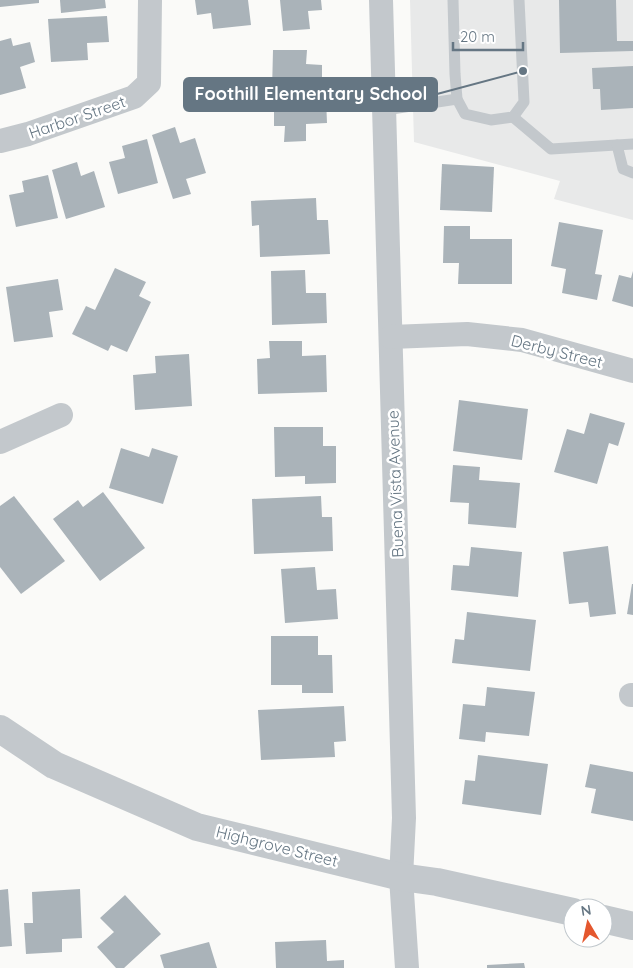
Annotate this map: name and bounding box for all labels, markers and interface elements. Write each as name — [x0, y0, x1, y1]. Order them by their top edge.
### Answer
scale bar — [453, 20, 523, 52]
text: 20 m — [460, 27, 495, 46]
callout: Foothill Elementary School — [184, 78, 437, 111]
text: Foothill Elementary School — [195, 82, 427, 105]
street label: Harbor Street — [26, 91, 128, 143]
street label: Derby Street — [509, 330, 605, 372]
street label: Buena Vista Avenue — [382, 410, 408, 558]
street label: Highgrove Street — [214, 821, 340, 871]
north arrow — [563, 898, 613, 948]
text: N — [579, 900, 592, 920]

